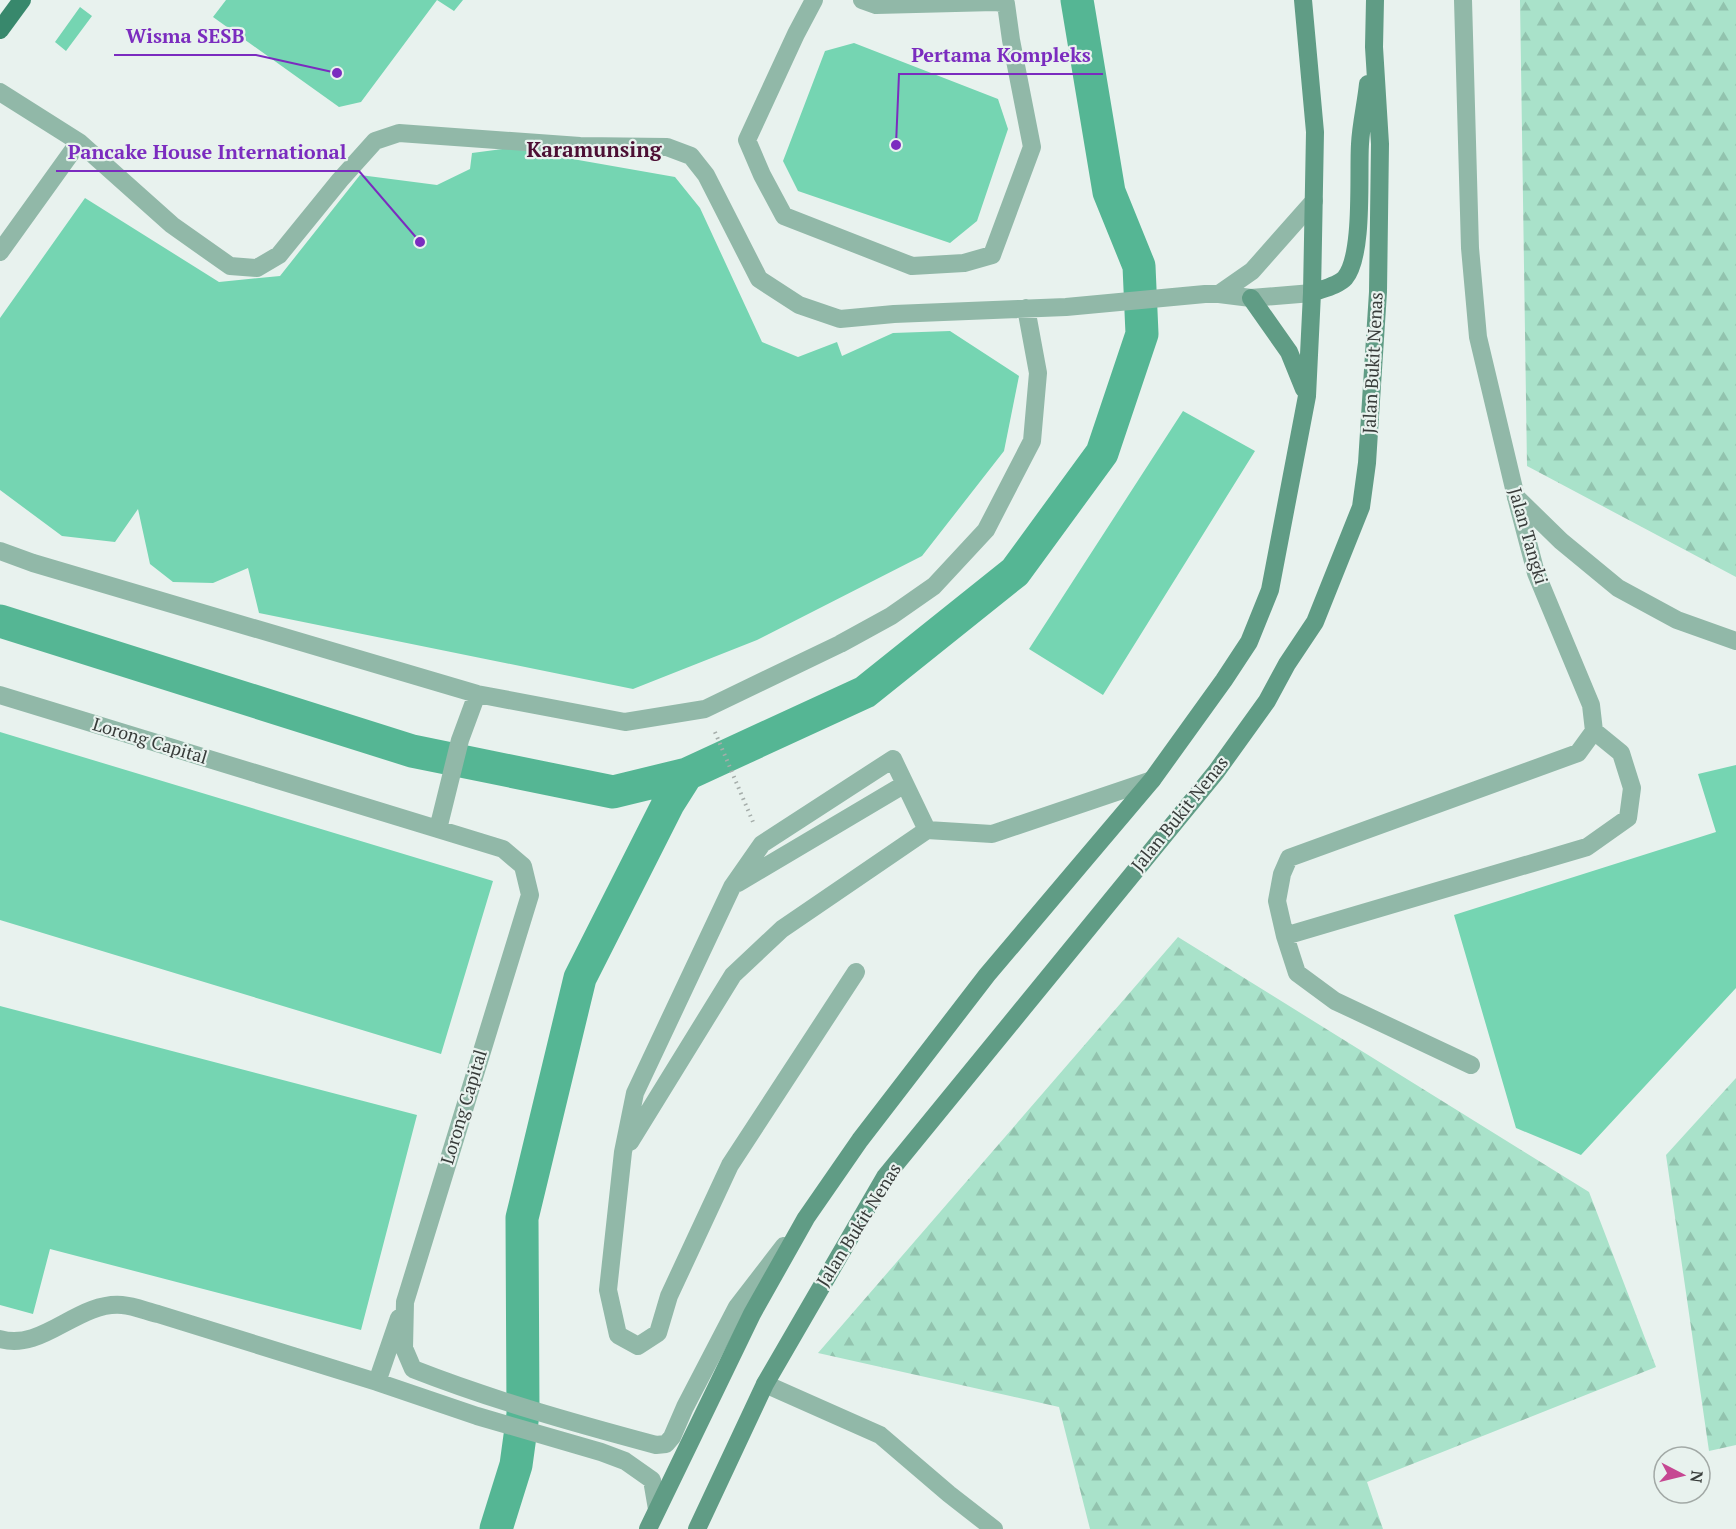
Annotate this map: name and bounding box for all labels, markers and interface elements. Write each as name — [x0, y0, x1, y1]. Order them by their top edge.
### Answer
callout: Wisma SESB — [114, 17, 256, 55]
text: Wisma SESB — [126, 22, 244, 49]
callout: Pertama Kompleks — [899, 36, 1103, 74]
text: Pertama Kompleks — [911, 41, 1091, 68]
callout: Pancake House International — [56, 133, 359, 171]
district label: Karamunsing — [526, 135, 663, 163]
text: Pancake House International — [68, 138, 347, 165]
street label: Jalan Bukit Nenas — [1356, 292, 1388, 434]
street label: Jalan Tangki — [1504, 485, 1554, 587]
street label: Lorong Capital — [90, 711, 211, 769]
street label: Jalan Bukit Nenas — [1125, 751, 1233, 876]
street label: Lorong Capital — [434, 1046, 492, 1167]
street label: Jalan Bukit Nenas — [810, 1158, 906, 1291]
north arrow — [1652, 1445, 1712, 1505]
text: N — [1685, 1469, 1709, 1484]

